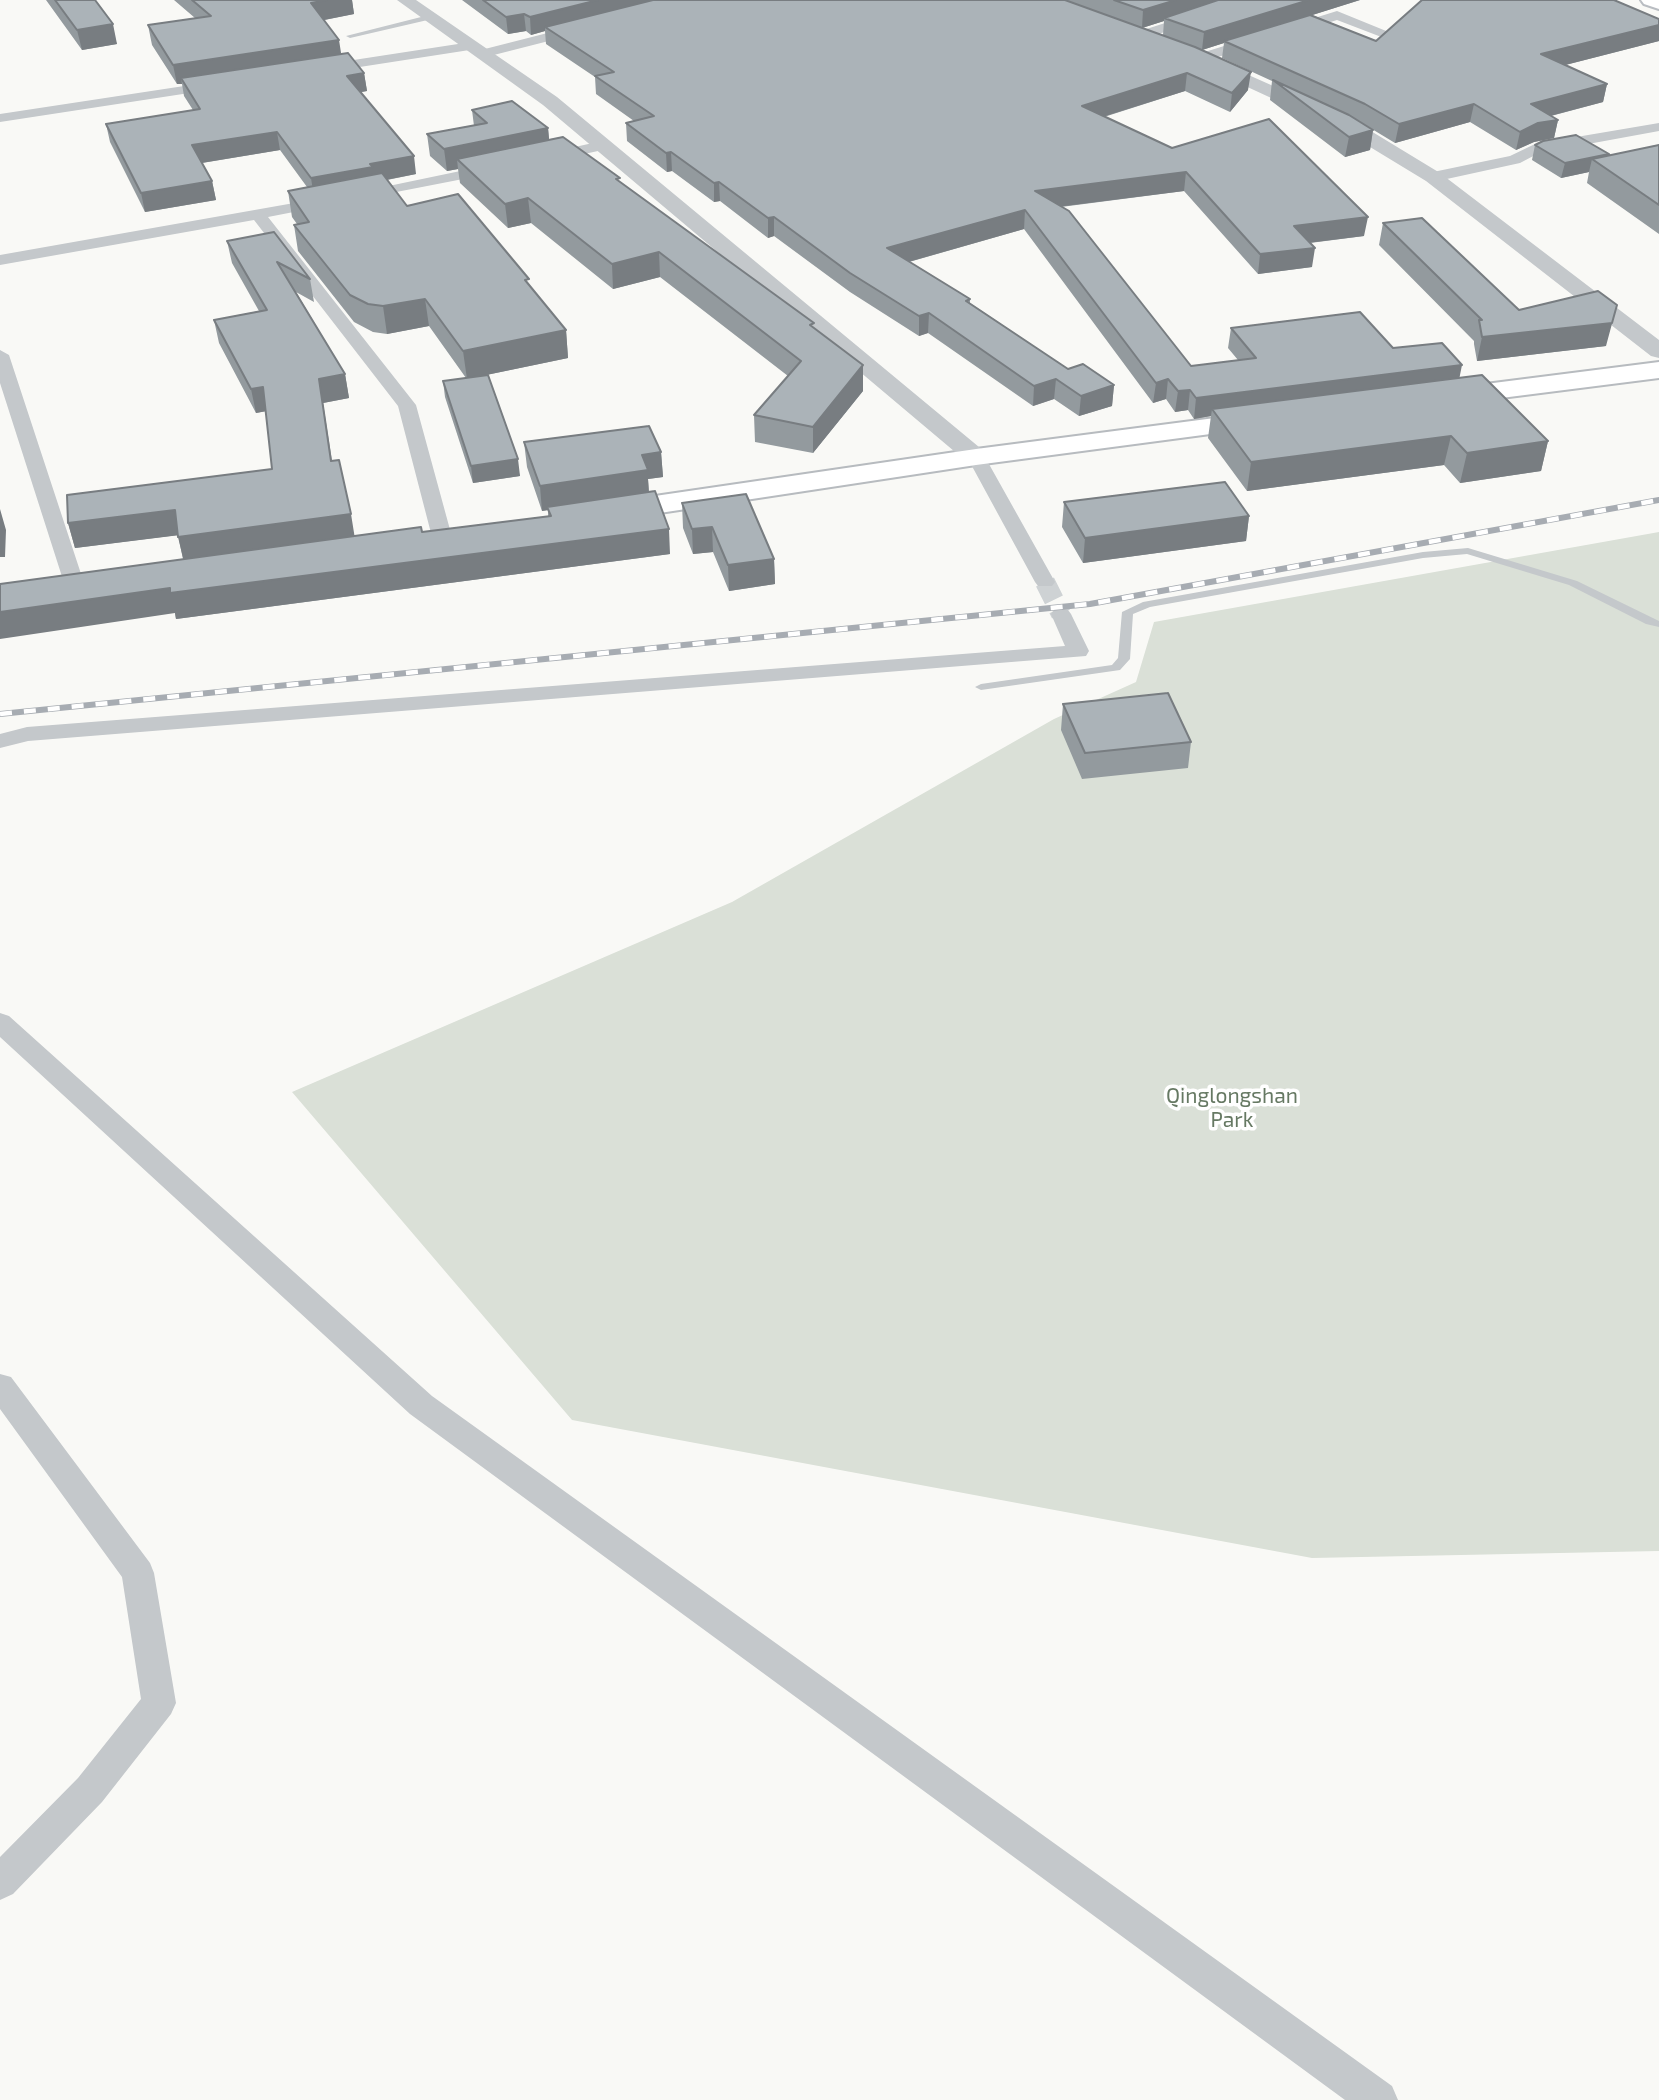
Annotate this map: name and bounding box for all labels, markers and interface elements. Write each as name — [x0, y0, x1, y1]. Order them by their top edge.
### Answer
park label: Qinglongshan Park — [1166, 1083, 1298, 1133]

